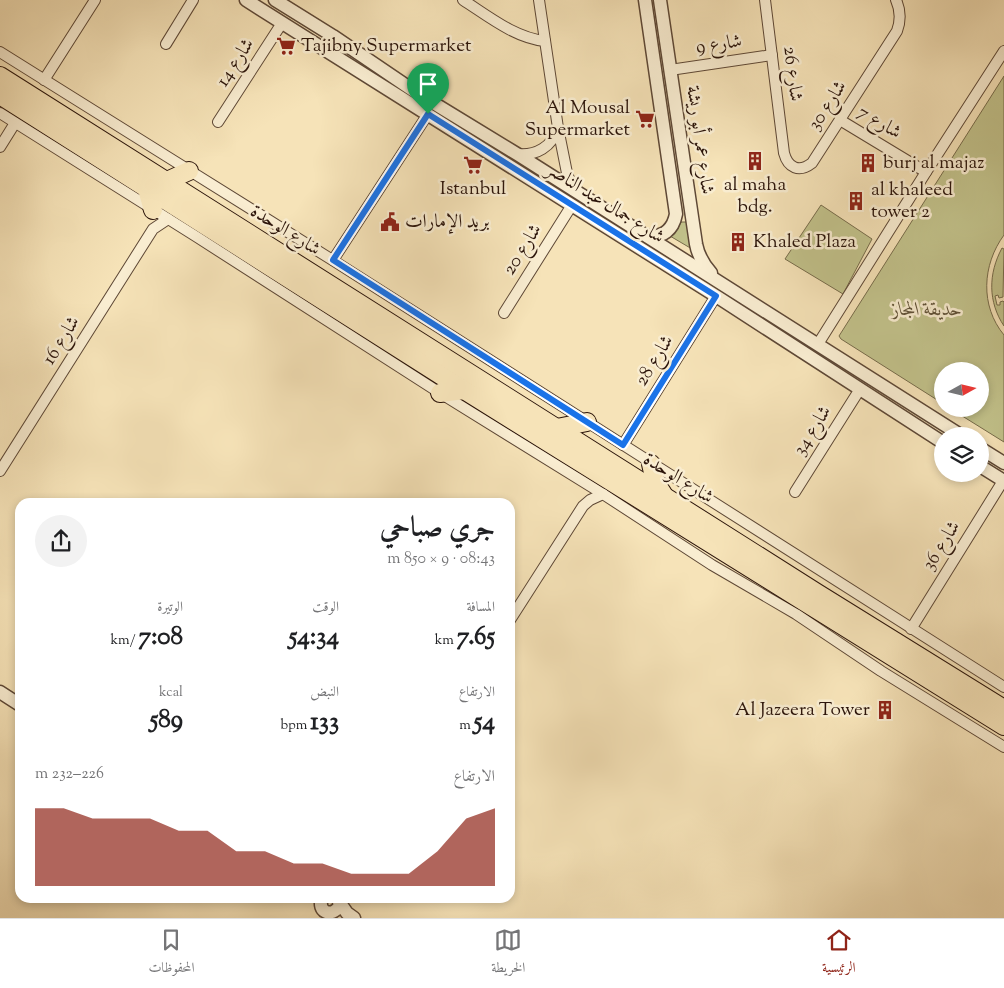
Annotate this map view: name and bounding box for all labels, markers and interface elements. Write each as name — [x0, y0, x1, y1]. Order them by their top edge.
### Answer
street label: شارع 9 — [694, 28, 744, 62]
street label: شارع 14 — [210, 33, 262, 93]
place label: Tajibny Supermarket — [301, 33, 472, 60]
supermarket icon: Tajibny Supermarket — [275, 35, 297, 57]
street label: شارع 26 — [775, 45, 809, 103]
pin — [407, 63, 449, 114]
icon: arrive — [414, 70, 442, 98]
street label: شارع 30 — [802, 76, 854, 136]
street label: شارع عمر أبو ريشة — [678, 84, 721, 196]
place label: Al Mousal Supermarket — [525, 95, 631, 144]
street label: شارع 7 — [852, 99, 906, 147]
supermarket icon: Al Mousal Supermarket — [634, 108, 656, 130]
building icon: al maha bdg. — [744, 150, 766, 172]
place label: burj al majaz — [883, 150, 984, 177]
building icon: burj al majaz — [857, 152, 879, 174]
supermarket icon: Istanbul — [462, 154, 484, 176]
street label: شارع جمال عبد الناصر — [539, 156, 669, 251]
place label: al maha bdg. — [724, 172, 786, 221]
place label: Istanbul — [440, 176, 506, 203]
place label: al khaleed tower 2 — [871, 177, 953, 226]
building icon: al khaleed tower 2 — [845, 190, 867, 212]
street label: شارع الوحدة — [245, 199, 325, 263]
place label: بريد الإمارات — [405, 209, 490, 236]
public building icon: بريد الإمارات — [379, 211, 401, 233]
street label: شارع 20 — [497, 219, 549, 281]
place label: Khaled Plaza — [753, 229, 856, 256]
building icon: Khaled Plaza — [727, 231, 749, 253]
park label: حديقة المجاز — [890, 297, 962, 324]
street label: شارع 16 — [37, 311, 87, 371]
street label: شارع 28 — [629, 330, 681, 392]
north arrow — [934, 362, 989, 418]
map controls — [934, 362, 989, 482]
street label: شارع 34 — [787, 401, 839, 461]
button: layers — [934, 427, 989, 482]
street label: شارع الوحدة — [638, 447, 718, 511]
text: جري صباحي — [380, 509, 495, 549]
button: share — [35, 515, 87, 567]
street label: شارع 36 — [916, 516, 968, 576]
text: 08:43 · 9 × 850 m — [387, 548, 495, 571]
text: الوتيرة — [157, 598, 183, 618]
text: الوقت — [312, 598, 339, 618]
text: المسافة — [466, 598, 495, 618]
text: 7:08 — [138, 620, 183, 656]
text: 54:34 — [289, 620, 339, 656]
text: 7.65 — [457, 620, 495, 656]
text: /km — [110, 631, 138, 651]
text: km — [435, 631, 457, 651]
text: kcal — [159, 683, 183, 703]
text: النبض — [310, 683, 339, 703]
text: الارتفاع — [459, 683, 495, 703]
place label: Al Jazeera Tower — [735, 697, 870, 724]
building icon: Al Jazeera Tower — [874, 699, 896, 721]
text: 589 — [150, 703, 183, 739]
text: 133 — [310, 705, 339, 741]
text: 54 — [474, 705, 495, 741]
text: bpm — [280, 716, 310, 736]
text: m — [459, 716, 474, 736]
text: 226–232 m — [35, 763, 104, 786]
text: الارتفاع — [453, 766, 495, 789]
tab: المحفوظات — [148, 926, 195, 981]
tab: الخريطة — [491, 926, 525, 981]
tab: الرئيسية — [822, 926, 856, 981]

